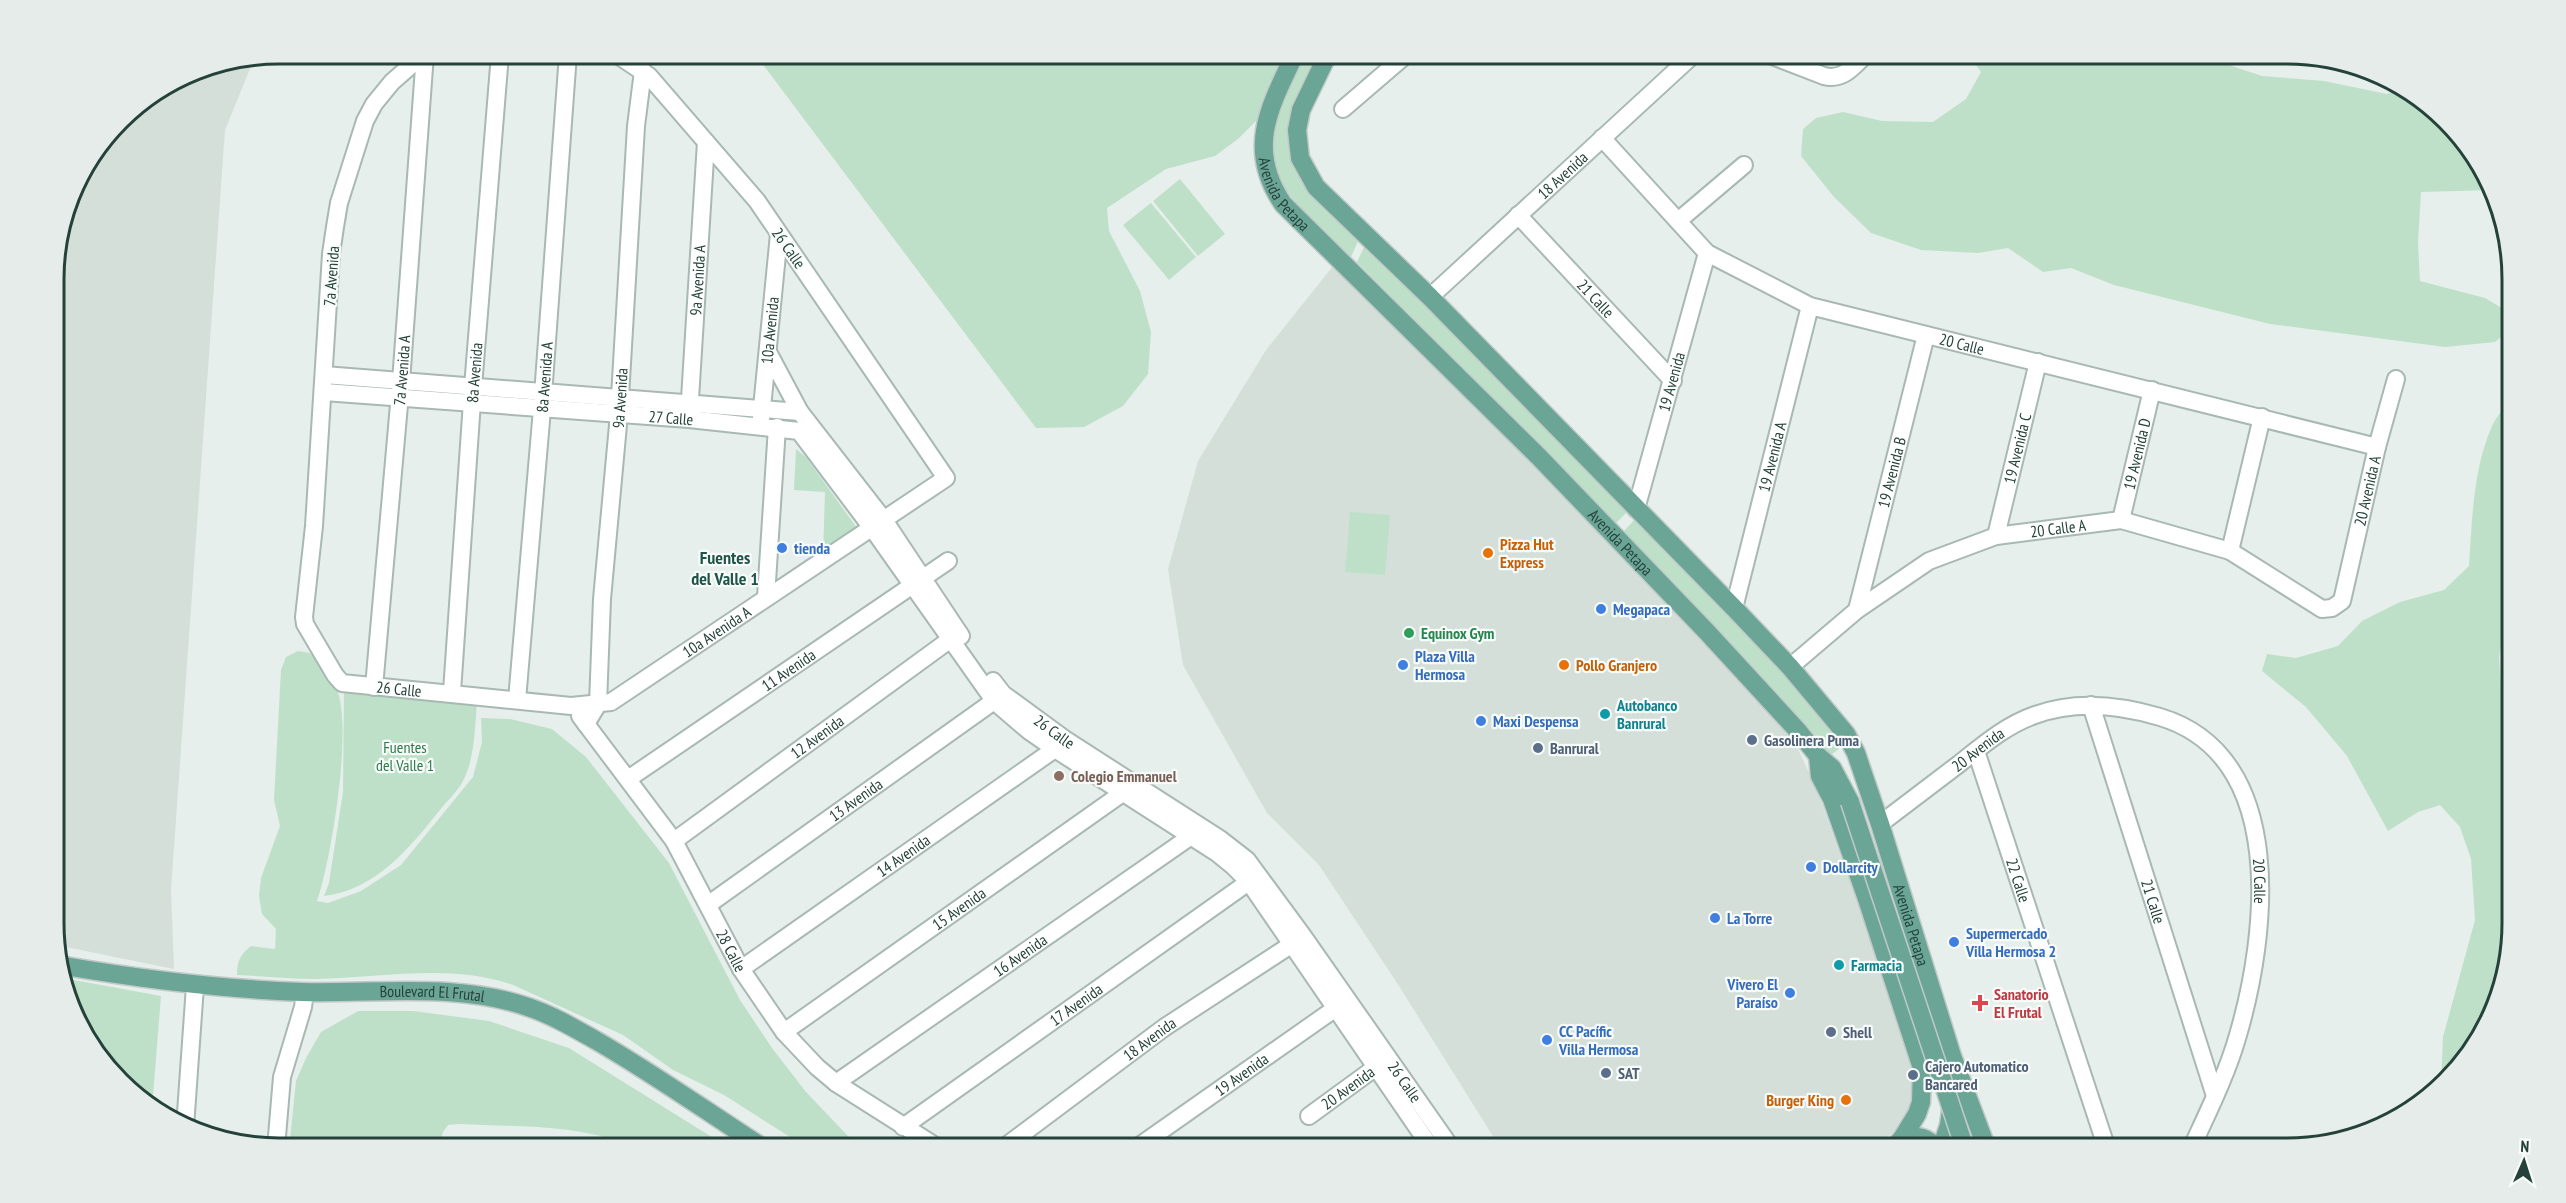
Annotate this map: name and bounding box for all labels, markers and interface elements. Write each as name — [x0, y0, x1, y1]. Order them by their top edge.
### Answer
street label: 18 Avenida — [1533, 147, 1592, 203]
street label: Avenida Petapa — [1254, 156, 1314, 235]
street label: 26 Calle — [768, 224, 810, 272]
street label: 9a Avenida A — [685, 244, 710, 316]
street label: 7a Avenida — [319, 245, 343, 307]
street label: 21 Calle — [1573, 275, 1619, 322]
street label: 10a Avenida — [756, 296, 783, 365]
street label: 20 Calle — [1937, 329, 1986, 359]
street label: 7a Avenida A — [389, 334, 414, 406]
street label: 8a Avenida A — [532, 341, 557, 413]
street label: 8a Avenida — [462, 342, 487, 404]
street label: 19 Avenida — [1653, 350, 1689, 414]
street label: 9a Avenida — [608, 367, 632, 429]
street label: 27 Calle — [648, 406, 694, 429]
street label: 19 Avenida C — [1999, 411, 2035, 486]
street label: 19 Avenida D — [2119, 416, 2155, 492]
street label: 19 Avenida A — [1754, 419, 1791, 494]
street label: 19 Avenida B — [1873, 435, 1910, 510]
street label: 20 Avenida A — [2349, 453, 2385, 528]
street label: Avenida Petapa — [1584, 505, 1657, 580]
street label: 20 Calle A — [2029, 515, 2087, 542]
place label: Pizza Hut Express — [1500, 534, 1554, 572]
place label: tienda — [794, 538, 830, 558]
marker: tienda — [775, 541, 789, 555]
district label: Fuentes del Valle 1 — [691, 546, 759, 590]
marker: Pizza Hut Express — [1481, 546, 1495, 560]
place label: Megapaca — [1613, 599, 1671, 619]
street label: 10a Avenida A — [678, 601, 755, 661]
marker: Megapaca — [1594, 602, 1608, 616]
place label: Equinox Gym — [1421, 623, 1494, 643]
marker: Equinox Gym — [1402, 626, 1416, 640]
street label: 11 Avenida — [757, 644, 819, 695]
place label: Plaza Villa Hermosa — [1415, 646, 1475, 684]
place label: Pollo Granjero — [1576, 655, 1657, 675]
marker: Plaza Villa Hermosa — [1396, 658, 1410, 672]
marker: Pollo Granjero — [1557, 658, 1571, 672]
street label: 26 Calle — [375, 676, 423, 701]
place label: Autobanco Banrural — [1616, 695, 1677, 733]
marker: Autobanco Banrural — [1598, 707, 1612, 721]
street label: 26 Calle — [1030, 710, 1078, 753]
street label: 12 Avenida — [786, 711, 848, 763]
place label: Maxi Despensa — [1493, 711, 1579, 731]
marker: Maxi Despensa — [1474, 714, 1488, 728]
street label: 20 Avenida — [1948, 723, 2008, 776]
place label: Gasolinera Puma — [1764, 730, 1859, 750]
marker: Gasolinera Puma — [1745, 733, 1759, 747]
park label: Fuentes del Valle 1 — [376, 737, 434, 775]
place label: Banrural — [1550, 738, 1599, 758]
marker: Banrural — [1531, 741, 1545, 755]
place label: Colegio Emmanuel — [1071, 766, 1177, 786]
marker: Colegio Emmanuel — [1052, 769, 1066, 783]
street label: 13 Avenida — [825, 774, 886, 825]
street label: 14 Avenida — [872, 830, 934, 881]
street label: 22 Calle — [2002, 855, 2035, 905]
place label: Dollarcity — [1823, 857, 1878, 877]
street label: 20 Calle — [2249, 857, 2270, 904]
marker: Dollarcity — [1804, 860, 1818, 874]
street label: 21 Calle — [2137, 877, 2170, 926]
street label: Avenida Petapa — [1889, 882, 1933, 968]
street label: 15 Avenida — [928, 883, 990, 934]
place label: La Torre — [1727, 908, 1773, 928]
marker: La Torre — [1708, 911, 1722, 925]
place label: Supermercado Villa Hermosa 2 — [1965, 923, 2056, 961]
street label: 28 Calle — [712, 926, 751, 975]
street label: 16 Avenida — [989, 929, 1051, 981]
marker: Supermercado Villa Hermosa 2 — [1947, 935, 1961, 949]
place label: Farmacia — [1851, 955, 1902, 975]
marker: Farmacia — [1832, 958, 1846, 972]
place label: Vivero El Paraíso — [1726, 974, 1778, 1012]
street label: 17 Avenida — [1045, 979, 1106, 1030]
street label: Boulevard El Frutal — [379, 981, 487, 1006]
place label: Sanatorio El Frutal — [1994, 984, 2049, 1022]
marker: Vivero El Paraíso — [1783, 986, 1797, 1000]
marker: Sanatorio El Frutal — [1971, 994, 1989, 1012]
street label: 18 Avenida — [1119, 1013, 1180, 1065]
place label: CC Pacífic Villa Hermosa — [1558, 1021, 1639, 1059]
place label: Shell — [1843, 1022, 1872, 1042]
marker: Shell — [1824, 1025, 1838, 1039]
marker: CC Pacífic Villa Hermosa — [1540, 1033, 1554, 1047]
street label: 19 Avenida — [1211, 1049, 1272, 1100]
place label: Cajero Automatico Bancared — [1925, 1056, 2029, 1094]
street label: 26 Calle — [1384, 1057, 1426, 1106]
street label: 20 Avenida — [1317, 1062, 1378, 1114]
place label: SAT — [1618, 1063, 1640, 1083]
marker: SAT — [1599, 1066, 1613, 1080]
marker: Cajero Automatico Bancared — [1906, 1068, 1920, 1082]
place label: Burger King — [1766, 1090, 1834, 1110]
marker: Burger King — [1839, 1093, 1853, 1107]
north arrow — [2494, 1131, 2554, 1191]
text: N — [2520, 1136, 2530, 1156]

